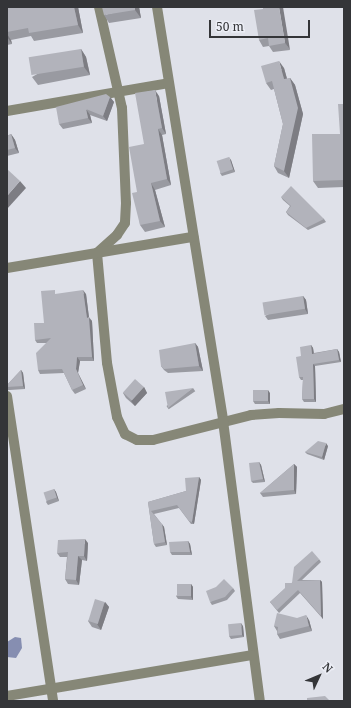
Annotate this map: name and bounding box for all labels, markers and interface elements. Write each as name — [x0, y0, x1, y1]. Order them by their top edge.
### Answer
scale bar — [211, 12, 312, 38]
text: 50 m — [216, 18, 244, 35]
north arrow — [299, 656, 339, 696]
text: N — [320, 659, 336, 676]

